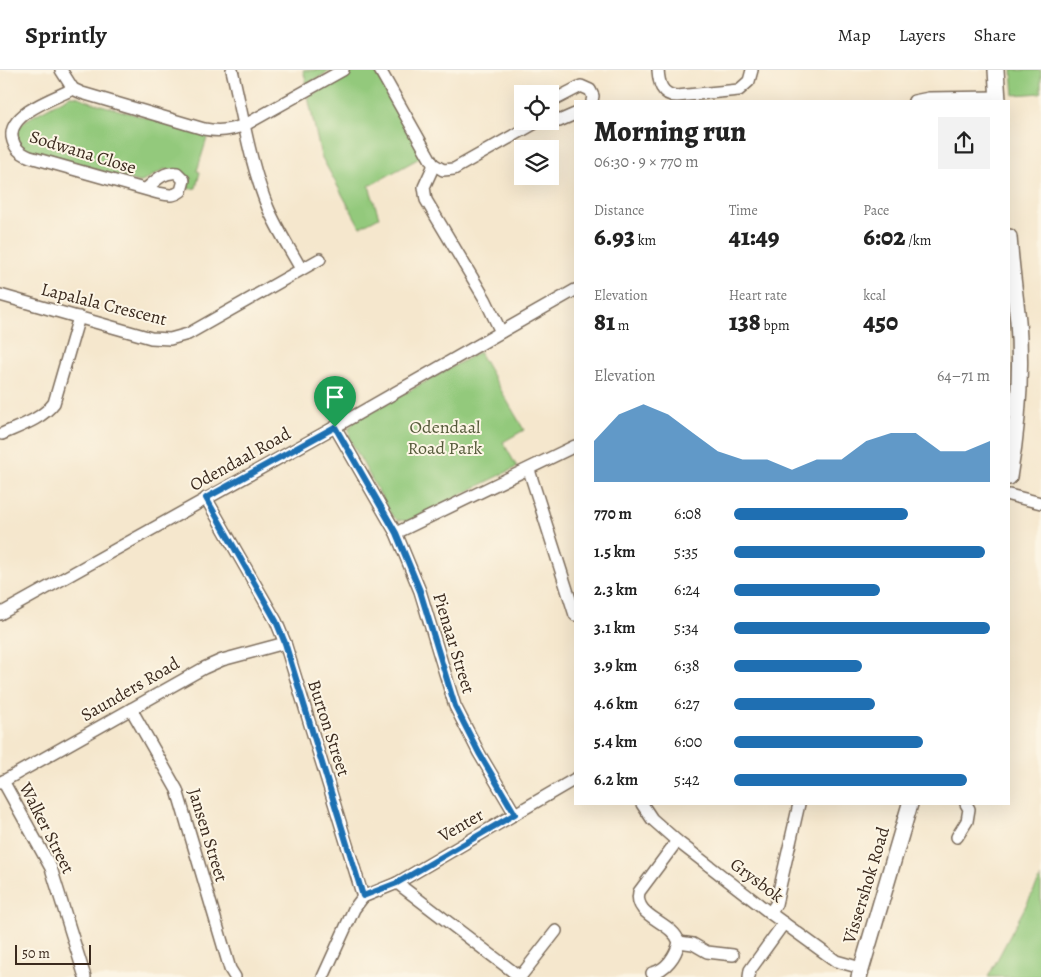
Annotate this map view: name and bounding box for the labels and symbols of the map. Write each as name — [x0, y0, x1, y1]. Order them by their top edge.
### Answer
street label: Sodwana Close — [27, 124, 139, 180]
street label: Lapalala Crescent — [39, 277, 169, 331]
pin — [314, 376, 356, 427]
park label: Odendaal Road Park — [408, 415, 482, 460]
street label: Odendaal Road — [185, 421, 295, 497]
street label: Pienaar Street — [427, 590, 481, 696]
street label: Saunders Road — [76, 651, 184, 727]
street label: Burton Street — [302, 677, 356, 779]
street label: Walker Street — [13, 777, 80, 878]
street label: Jansen Street — [182, 785, 234, 885]
street label: Venter — [433, 802, 488, 848]
street label: Vissershok Road — [837, 824, 895, 947]
street label: Grysbok — [725, 852, 789, 908]
scale bar — [15, 942, 91, 965]

